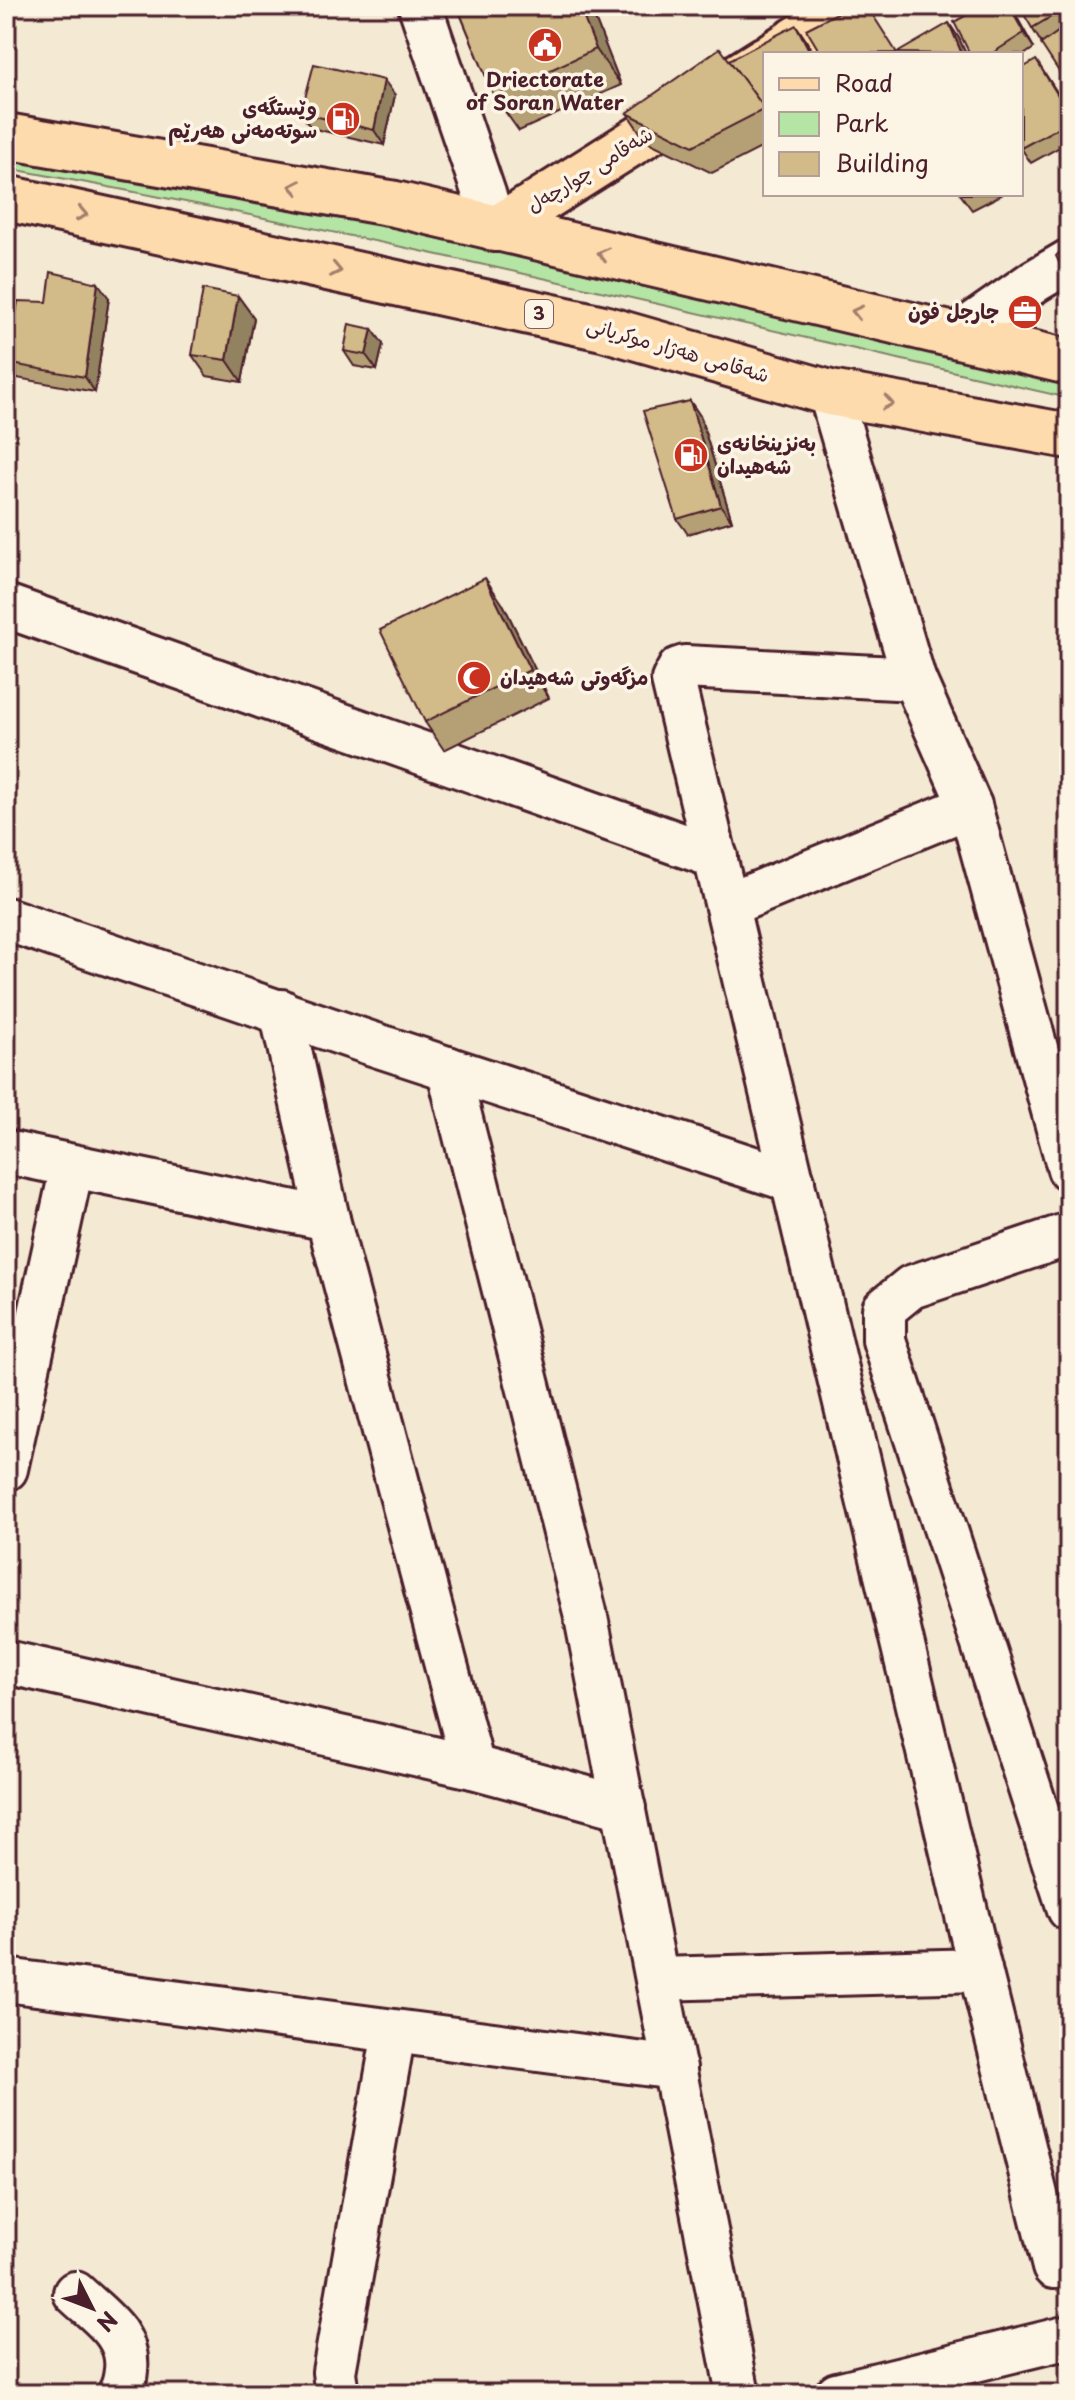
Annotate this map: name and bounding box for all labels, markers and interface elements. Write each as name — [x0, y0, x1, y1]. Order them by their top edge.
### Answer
public building icon: Driectorate of Soran Water — [526, 26, 564, 64]
legend — [763, 52, 1023, 196]
place label: Driectorate of Soran Water — [466, 64, 625, 117]
text: Road — [835, 64, 893, 100]
place label: وێستگەی سوتەمەنی هەرێم — [168, 92, 317, 146]
fuel station icon: وێستگەی سوتەمەنی هەرێم — [324, 100, 362, 138]
text: Park — [835, 104, 889, 140]
street label: شەقامی چوارچەل — [520, 118, 658, 220]
text: Building — [835, 144, 929, 180]
one-way arrow — [288, 179, 302, 196]
one-way arrow — [75, 205, 89, 222]
one-way arrow — [597, 246, 611, 263]
one-way arrow — [330, 260, 343, 277]
office icon: جارجل فون — [1006, 293, 1044, 331]
place label: جارجل فون — [908, 296, 999, 326]
road number: 3 — [525, 300, 553, 328]
one-way arrow — [851, 304, 864, 321]
street label: شەقامی ھەژار موکریانی — [584, 309, 773, 389]
one-way arrow — [881, 394, 895, 411]
place label: بەنزینخانەی شەهیدان — [717, 428, 816, 481]
fuel station icon: بەنزینخانەی شەهیدان — [672, 436, 710, 474]
mosque icon: مزگەوتی شەهیدان — [455, 659, 493, 697]
place label: مزگەوتی شەهیدان — [500, 662, 648, 692]
north arrow — [52, 2268, 132, 2348]
text: N — [90, 2305, 126, 2340]

